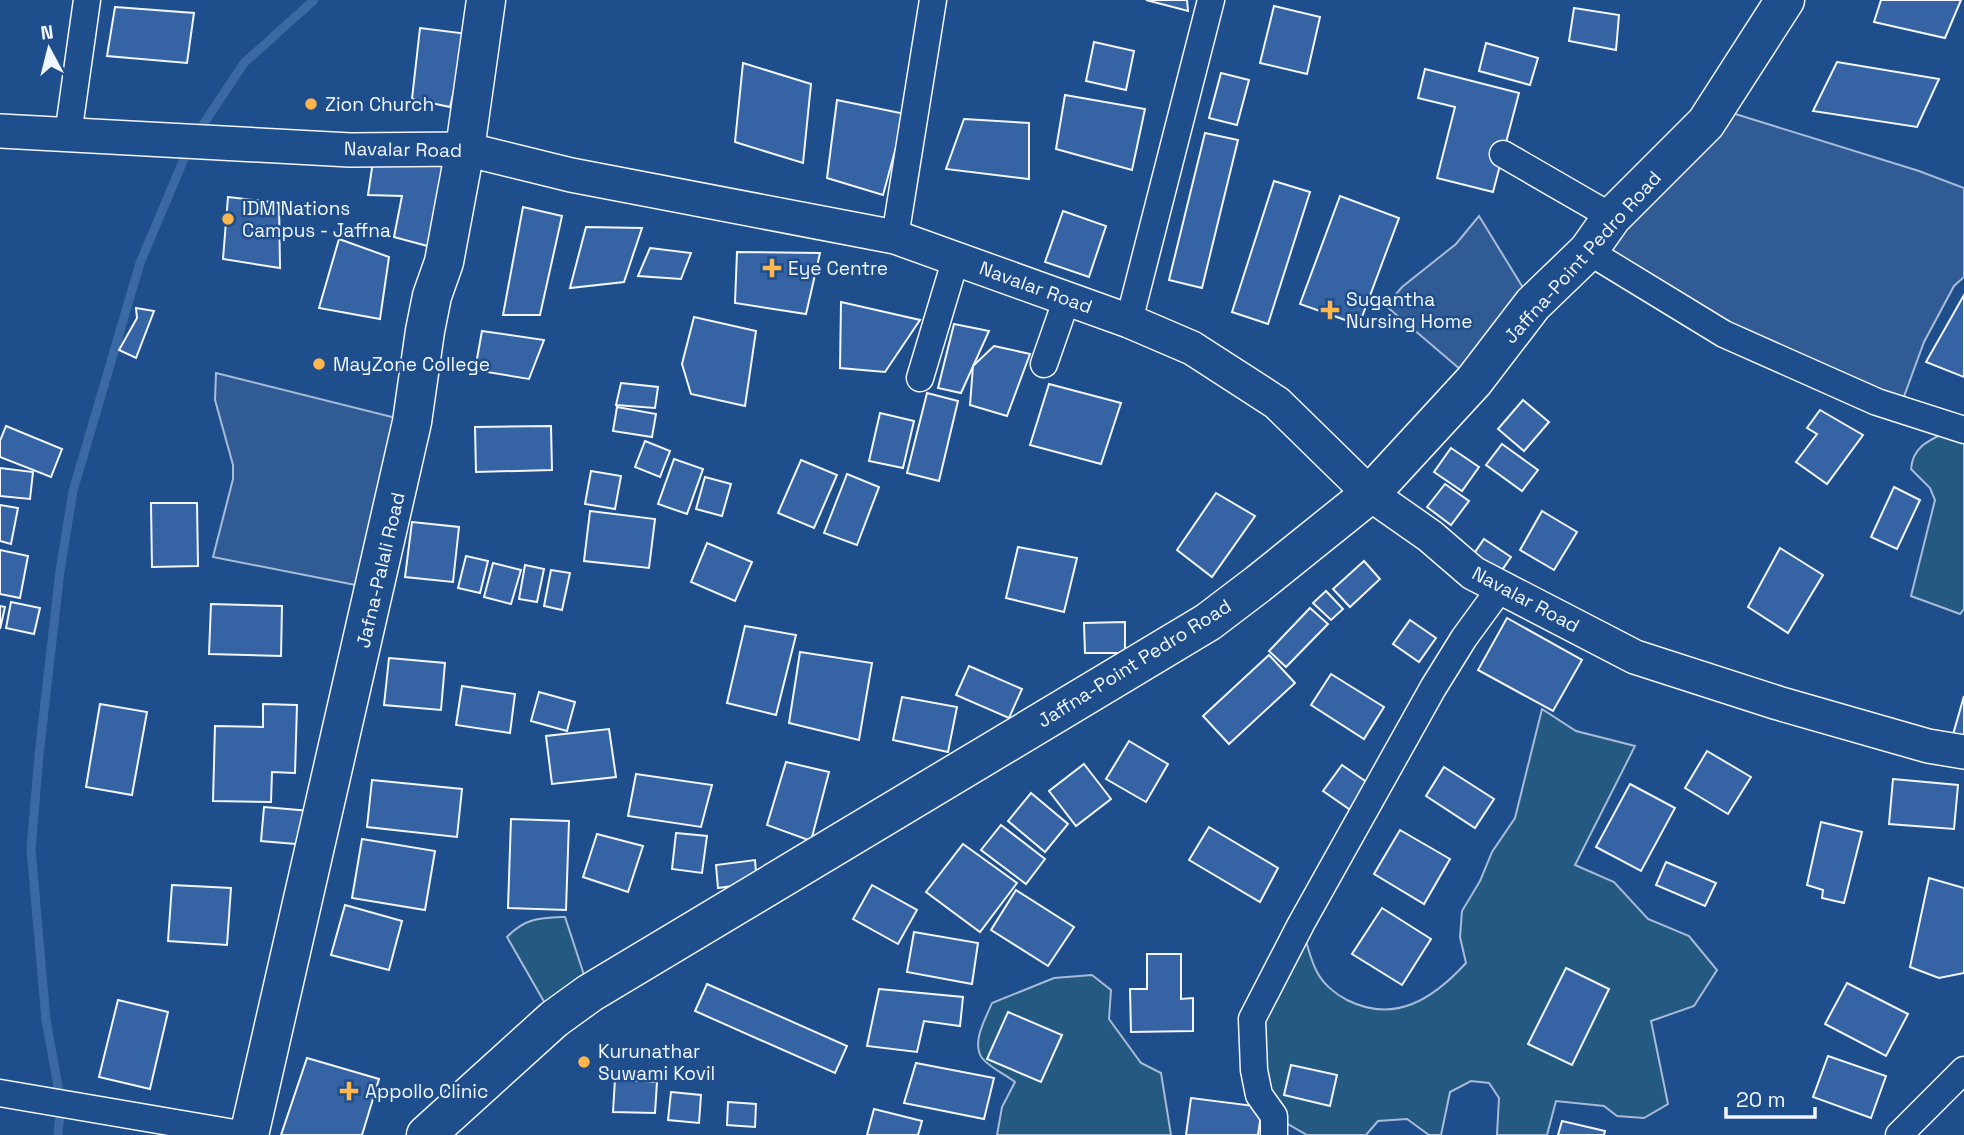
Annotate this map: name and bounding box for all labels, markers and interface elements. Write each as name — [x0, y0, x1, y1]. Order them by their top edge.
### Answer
north arrow — [14, 14, 84, 84]
text: N — [39, 19, 55, 46]
place label: Zion Church — [325, 92, 434, 117]
marker: Zion Church — [303, 96, 319, 112]
street label: Navalar Road — [344, 136, 462, 163]
street label: Jaffna-Point Pedro Road — [1498, 166, 1667, 349]
place label: IDM Nations Campus - Jaffna — [242, 196, 391, 243]
marker: IDM Nations Campus - Jaffna — [220, 211, 236, 227]
place label: Eye Centre — [788, 256, 888, 281]
street label: Navalar Road — [976, 256, 1096, 319]
marker: Eye Centre — [762, 258, 782, 278]
place label: Sugantha Nursing Home — [1346, 287, 1472, 334]
marker: Sugantha Nursing Home — [1320, 300, 1340, 320]
place label: MayZone College — [333, 352, 490, 377]
marker: MayZone College — [311, 356, 327, 372]
street label: Jafna-Palali Road — [350, 490, 411, 650]
street label: Navalar Road — [1468, 561, 1584, 638]
street label: Jaffna-Point Pedro Road — [1033, 594, 1236, 733]
place label: Kurunathar Suwami Kovil — [598, 1039, 715, 1086]
marker: Kurunathar Suwami Kovil — [576, 1054, 592, 1070]
scale bar — [1726, 1076, 1815, 1120]
place label: Appollo Clinic — [365, 1079, 488, 1104]
marker: Appollo Clinic — [339, 1081, 359, 1101]
text: 20 m — [1736, 1086, 1786, 1113]

